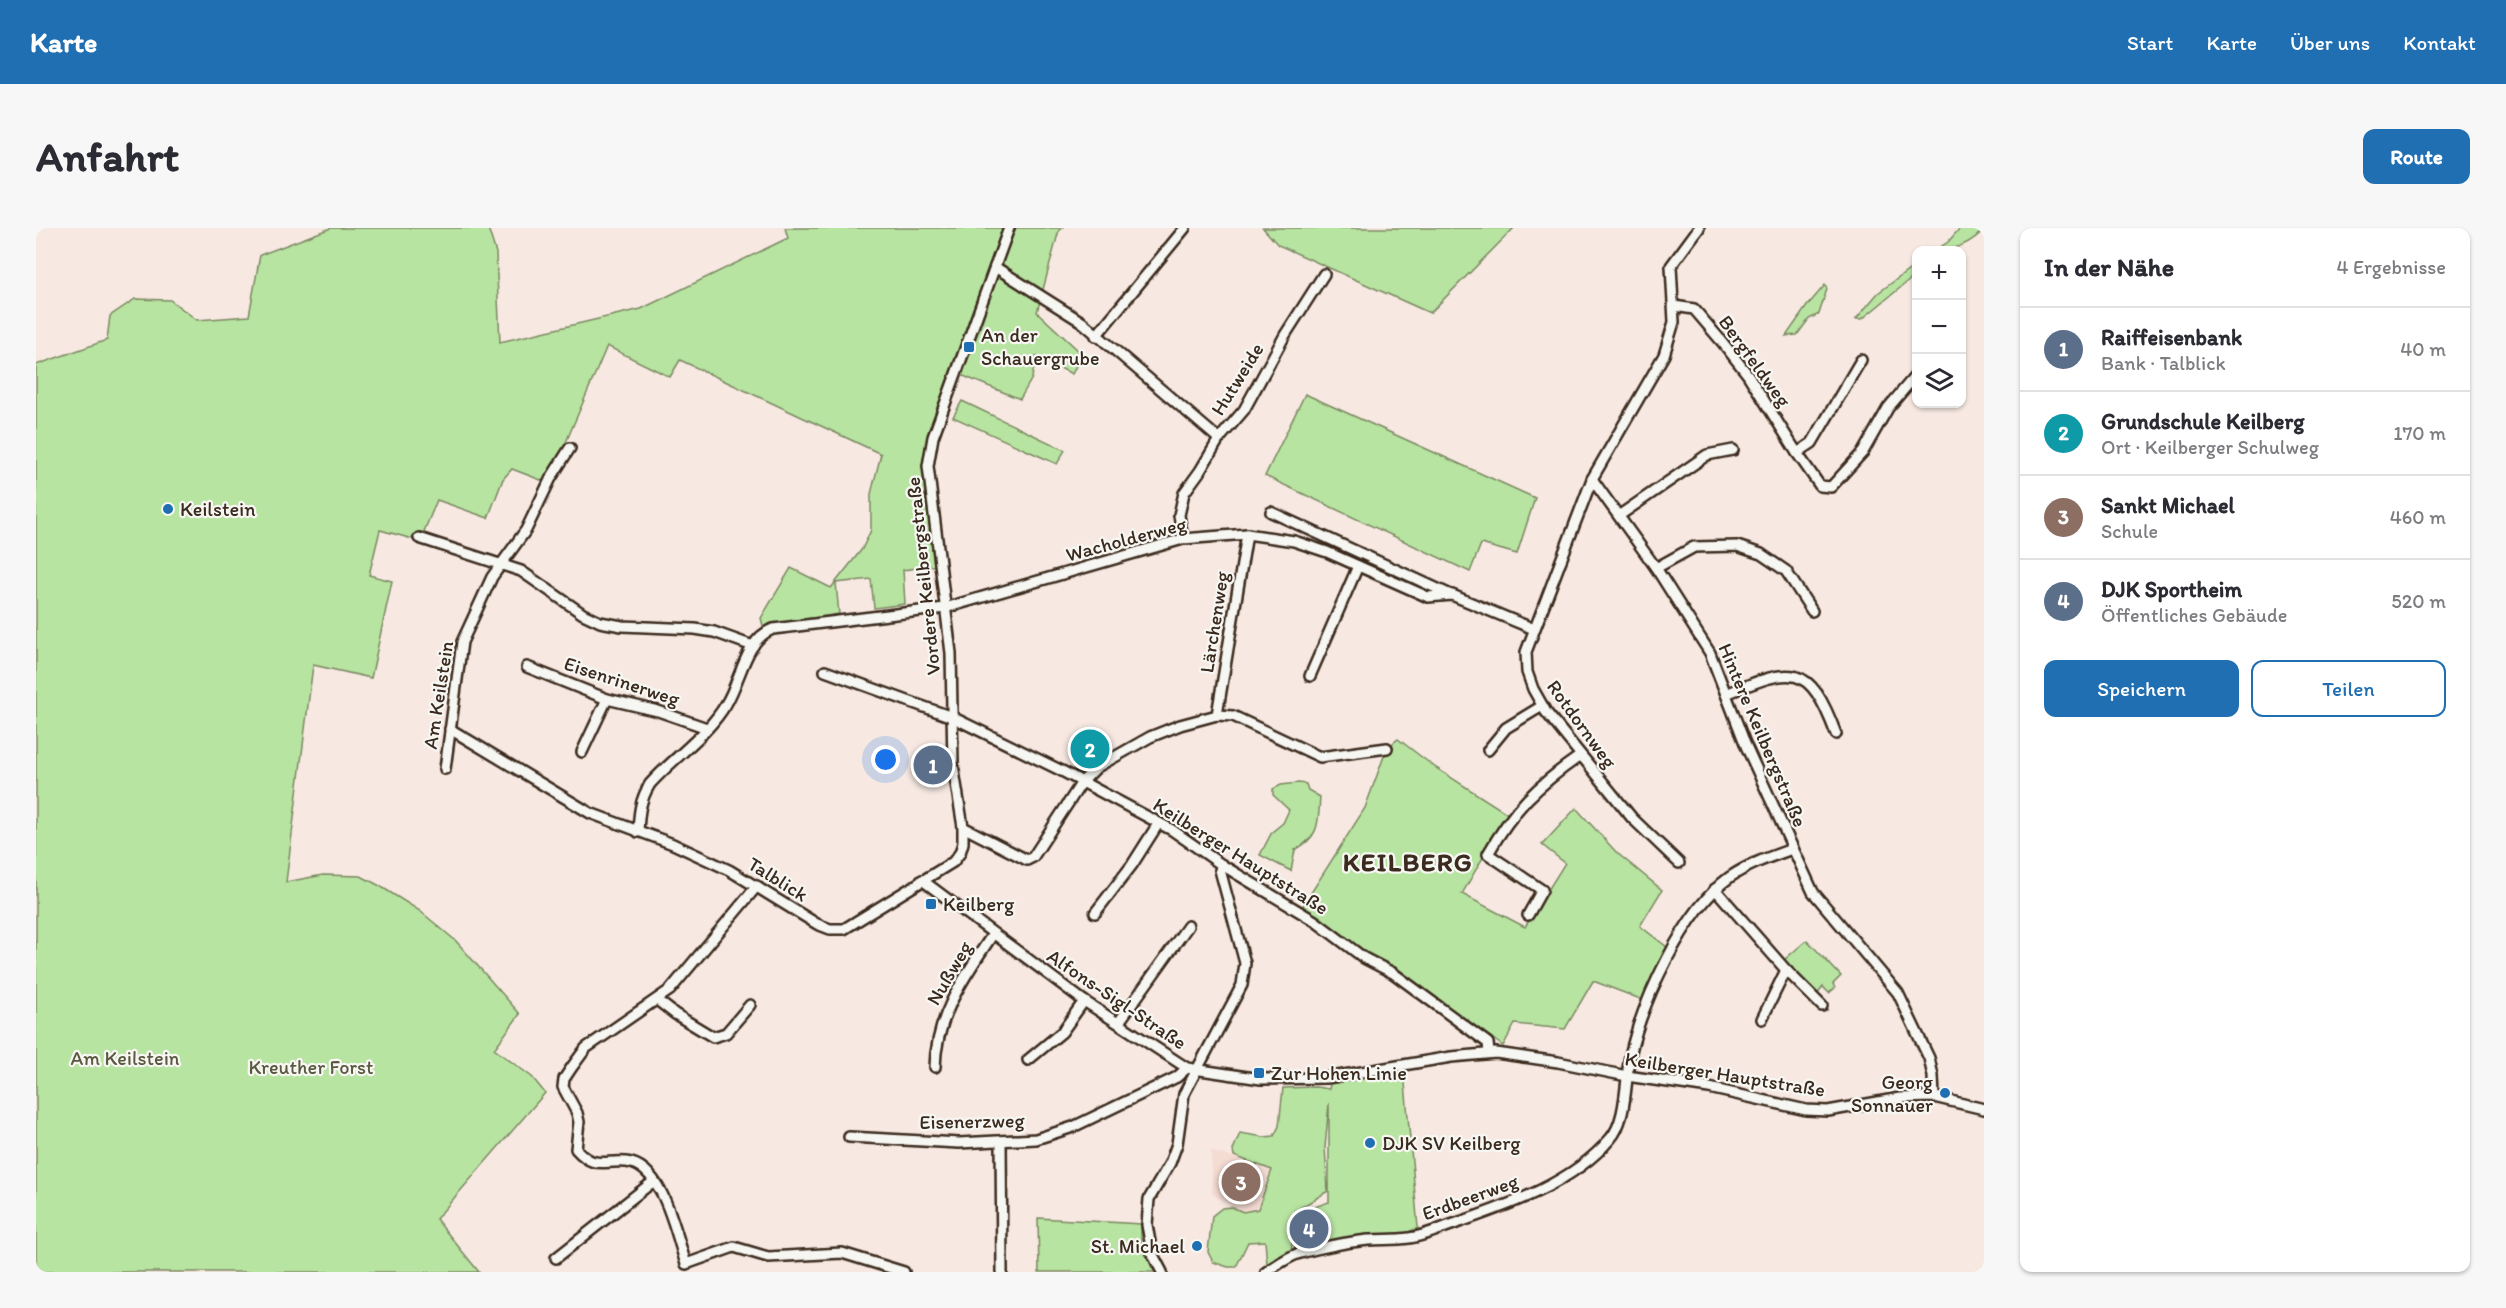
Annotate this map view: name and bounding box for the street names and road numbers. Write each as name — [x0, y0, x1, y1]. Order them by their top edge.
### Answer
street label: Bergfeldweg — [1714, 310, 1797, 412]
street label: Hutweide — [1205, 338, 1269, 420]
street label: Vordere Keilbergstraße — [901, 476, 945, 676]
street label: Wacholderweg — [1063, 511, 1190, 567]
street label: Lärchenweg — [1194, 569, 1234, 674]
street label: Am Keilstein — [418, 639, 458, 751]
street label: Hintere Keilbergstraße — [1713, 640, 1813, 830]
street label: Eisenrinerweg — [561, 651, 683, 711]
street label: Rotdornweg — [1542, 675, 1622, 773]
street label: Keilberger Hauptstraße — [1149, 792, 1333, 920]
street label: Talblick — [744, 851, 812, 907]
street label: Nußweg — [921, 936, 977, 1009]
street label: Alfons-Sigl-Straße — [1043, 943, 1191, 1055]
street label: Keilberger Hauptstraße — [1623, 1046, 1827, 1102]
street label: Eisenerzweg — [919, 1108, 1026, 1134]
street label: Erdbeerweg — [1419, 1168, 1522, 1225]

